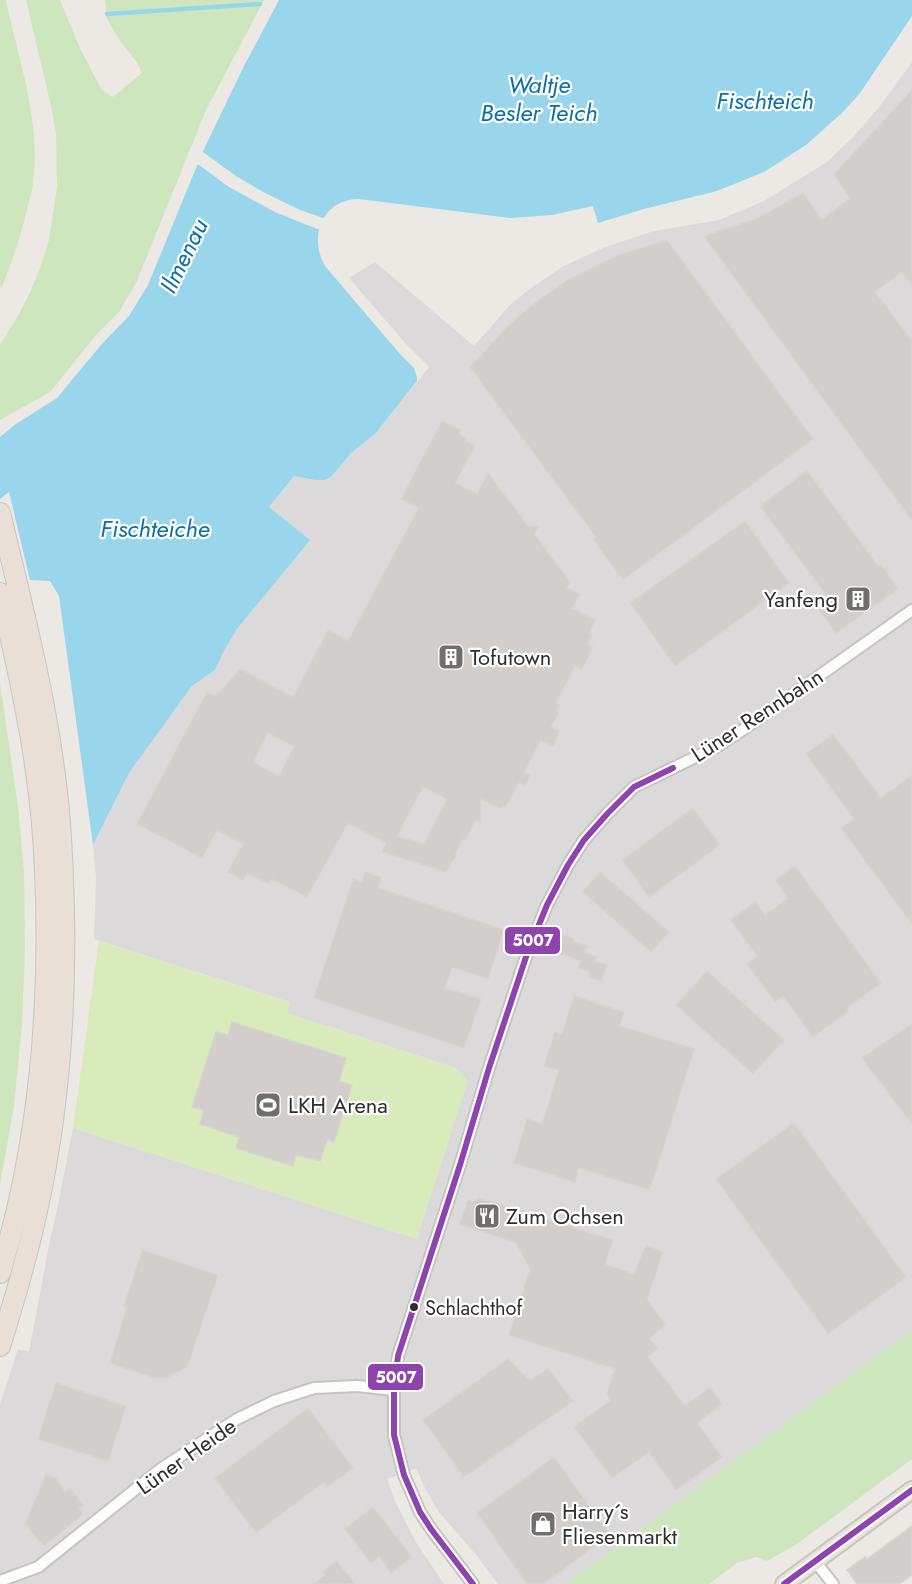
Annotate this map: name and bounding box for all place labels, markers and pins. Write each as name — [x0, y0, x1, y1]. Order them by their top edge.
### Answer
place label: Yanfeng — [764, 583, 838, 615]
building icon: Yanfeng — [843, 584, 873, 614]
place label: Tofutown — [470, 641, 551, 673]
building icon: Tofutown — [436, 642, 466, 672]
place label: LKH Arena — [288, 1089, 388, 1121]
sports icon: LKH Arena — [253, 1090, 283, 1120]
place label: Zum Ochsen — [506, 1200, 624, 1232]
restaurant icon: Zum Ochsen — [472, 1201, 502, 1231]
place label: Schlachthof — [425, 1294, 524, 1323]
marker: Schlachthof — [408, 1301, 420, 1313]
place label: Harry´s Fliesenmarkt — [562, 1495, 678, 1552]
shop icon: Harry´s Fliesenmarkt — [528, 1509, 558, 1539]

